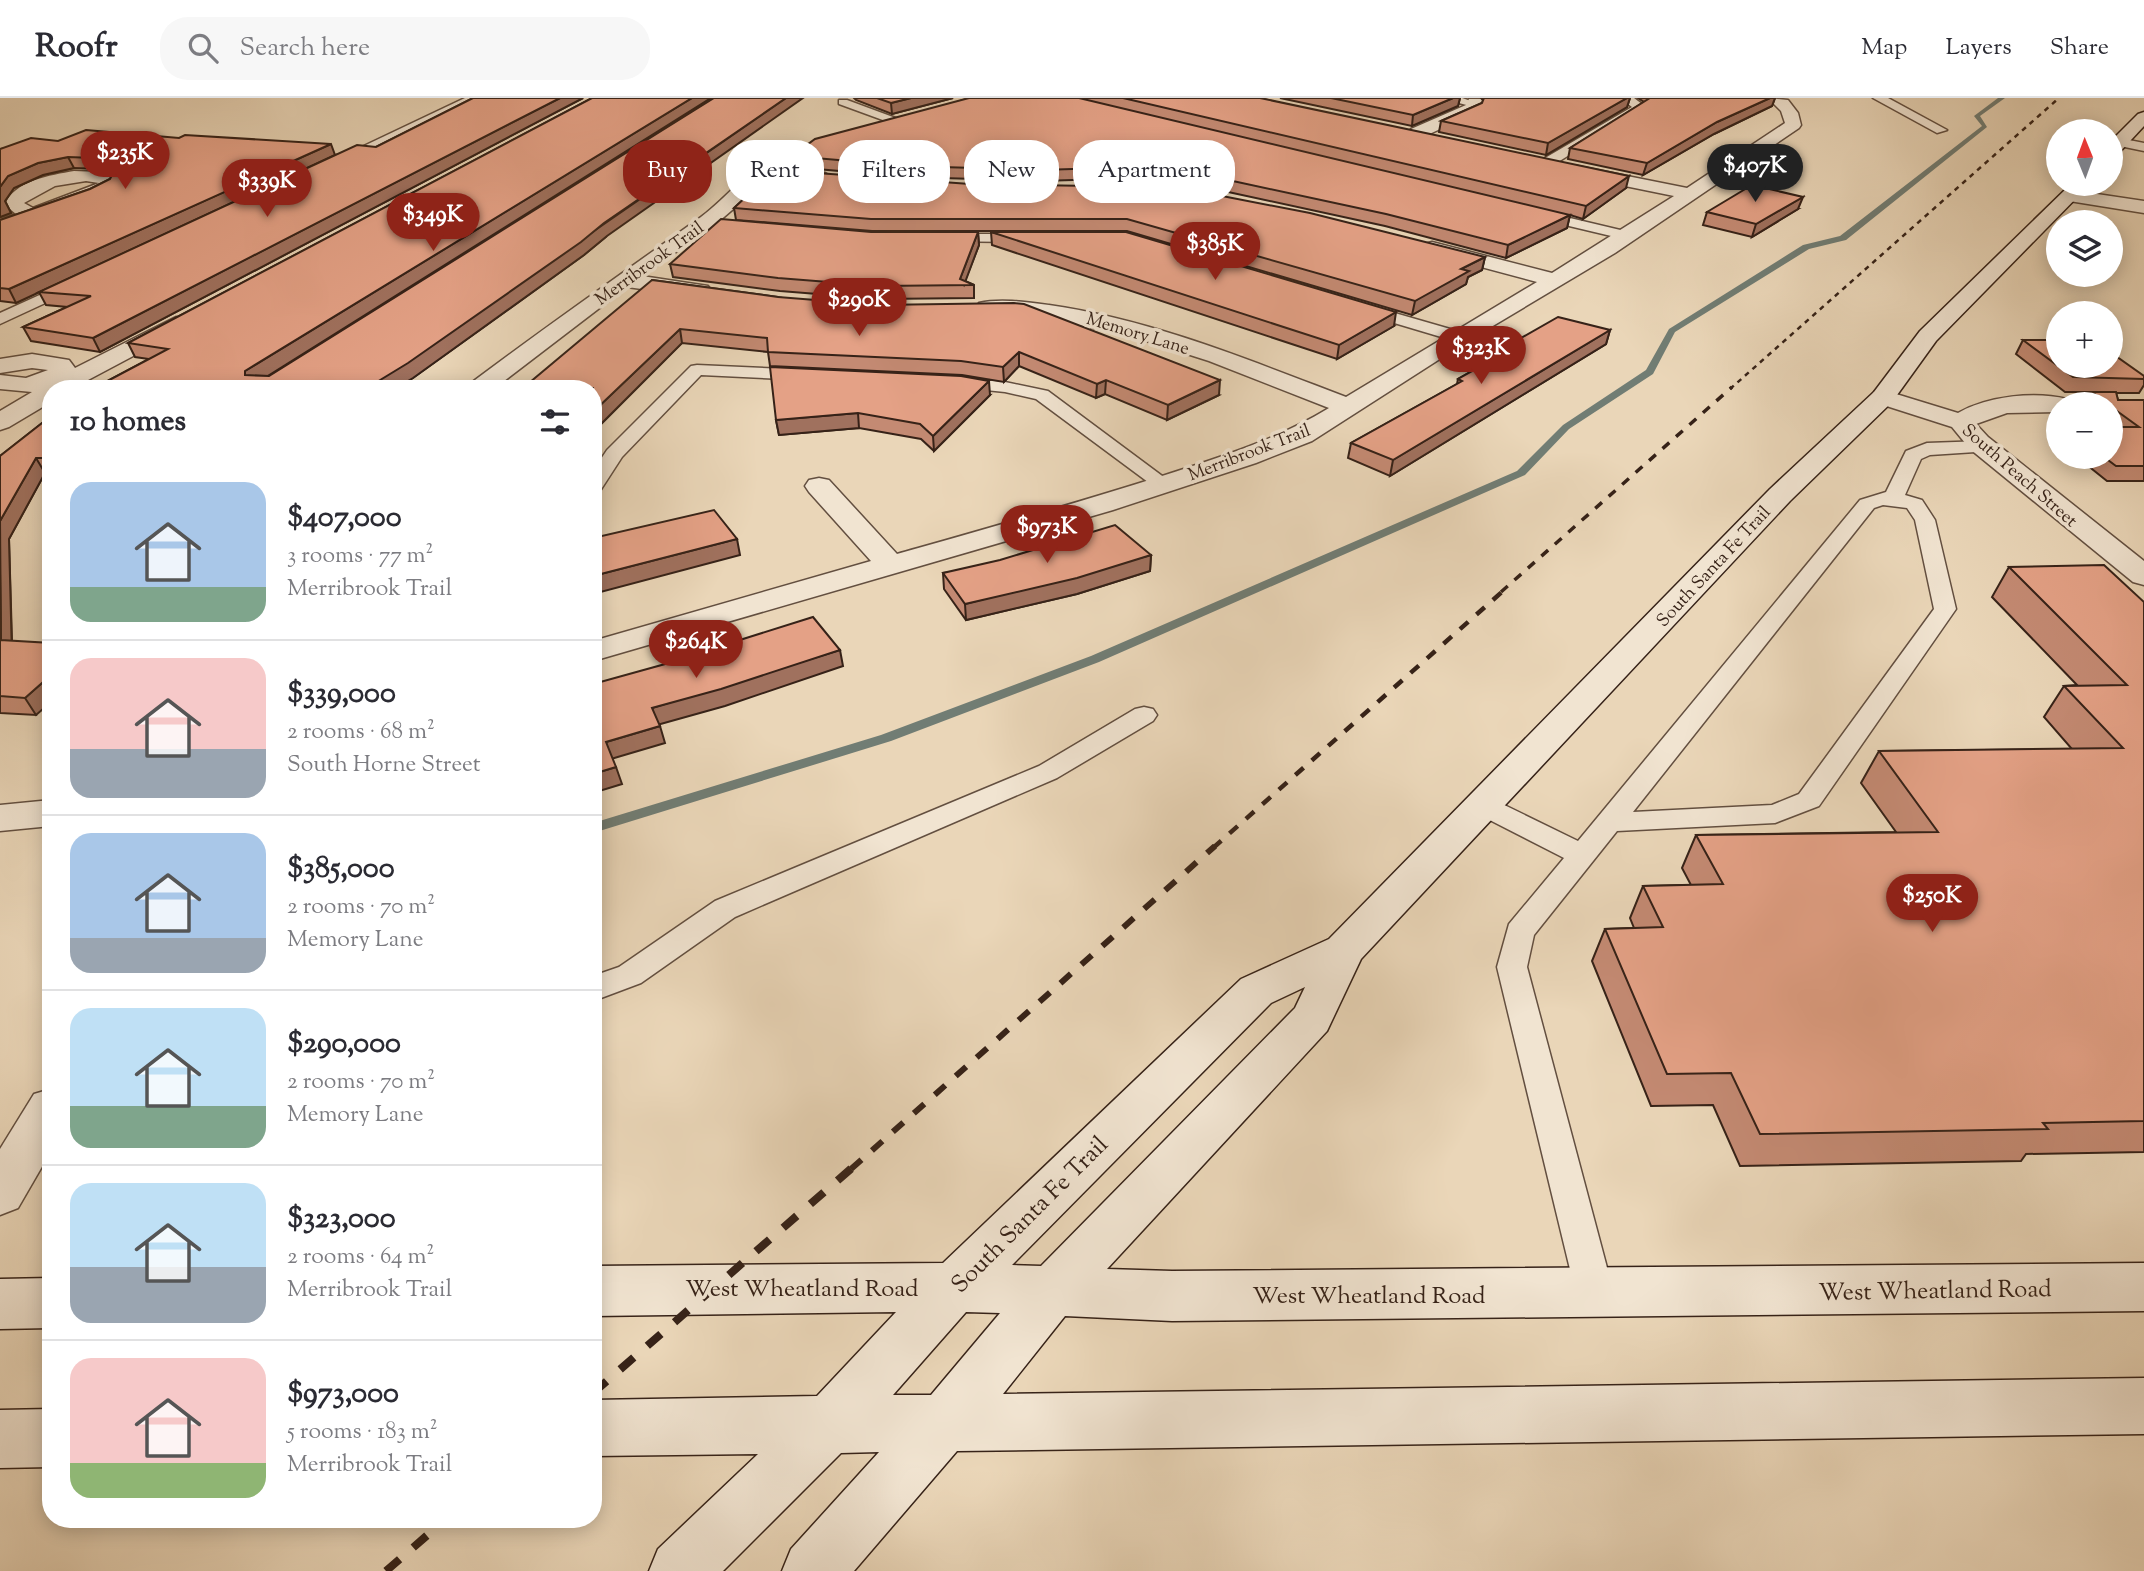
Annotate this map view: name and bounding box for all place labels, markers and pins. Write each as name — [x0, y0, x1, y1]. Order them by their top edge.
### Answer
pin: $235K — [76, 132, 174, 191]
pin: $407K — [1706, 144, 1804, 204]
pin: $339K — [218, 159, 316, 219]
pin: $349K — [384, 194, 482, 253]
pin: $385K — [1166, 222, 1264, 282]
pin: $290K — [810, 278, 908, 338]
pin: $323K — [1432, 327, 1530, 386]
pin: $973K — [998, 505, 1096, 565]
pin: $264K — [647, 620, 745, 680]
pin: $250K — [1883, 874, 1981, 934]

